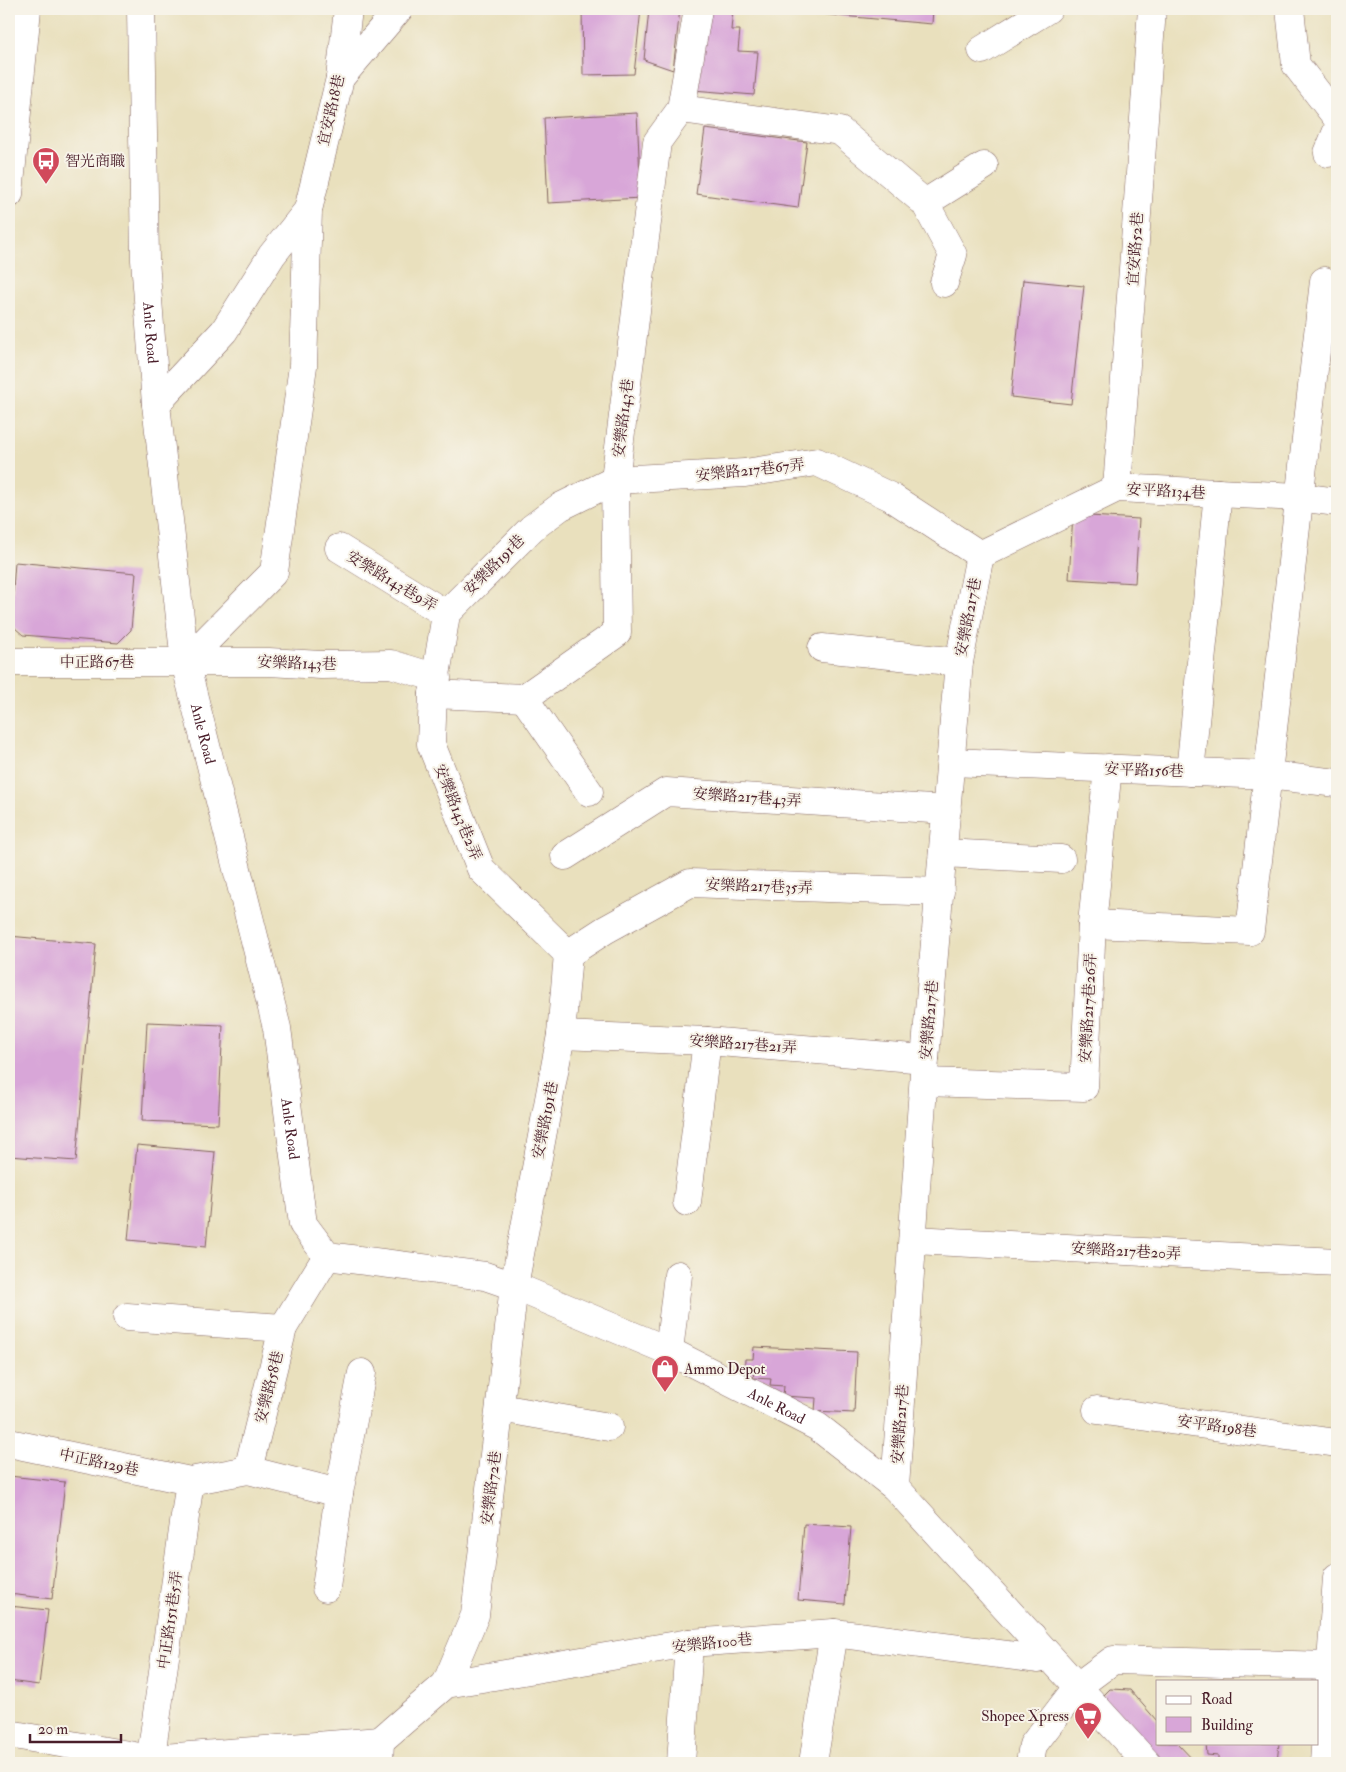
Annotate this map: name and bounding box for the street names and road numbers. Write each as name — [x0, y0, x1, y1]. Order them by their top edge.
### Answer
street label: 宜安路18巷 — [314, 73, 349, 148]
street label: 宜安路52巷 — [1123, 211, 1148, 287]
street label: Anle Road — [138, 300, 162, 365]
street label: 安樂路143巷 — [609, 378, 638, 459]
street label: 安樂路217巷67弄 — [695, 455, 805, 486]
street label: 安平路134巷 — [1126, 480, 1206, 503]
street label: 安樂路191巷 — [460, 531, 529, 600]
street label: 安樂路143巷9弄 — [343, 547, 440, 616]
street label: 安樂路217巷 — [952, 576, 985, 658]
street label: 中正路67巷 — [60, 653, 134, 672]
street label: 安樂路143巷 — [257, 653, 337, 674]
street label: Anle Road — [186, 701, 219, 767]
street label: 安平路156巷 — [1104, 760, 1184, 781]
street label: 安樂路143巷2弄 — [430, 761, 485, 863]
street label: 安樂路217巷43弄 — [692, 784, 802, 811]
street label: 安樂路217巷35弄 — [705, 875, 813, 898]
street label: 安樂路217巷26弄 — [1076, 953, 1101, 1063]
street label: 安樂路217巷 — [917, 979, 942, 1061]
street label: 安樂路217巷21弄 — [689, 1031, 797, 1058]
street label: 安樂路191巷 — [529, 1080, 562, 1160]
street label: Anle Road — [276, 1096, 303, 1161]
street label: 安樂路217巷20弄 — [1070, 1239, 1181, 1264]
street label: 安樂路58巷 — [251, 1349, 288, 1425]
street label: Anle Road — [744, 1383, 809, 1429]
street label: 安樂路217巷 — [888, 1384, 913, 1465]
street label: 安平路198巷 — [1176, 1412, 1258, 1441]
street label: 中正路129巷 — [57, 1445, 140, 1480]
street label: 安樂路72巷 — [478, 1450, 505, 1526]
street label: 中正路151巷5弄 — [154, 1570, 187, 1670]
street label: 安樂路100巷 — [671, 1630, 753, 1657]

